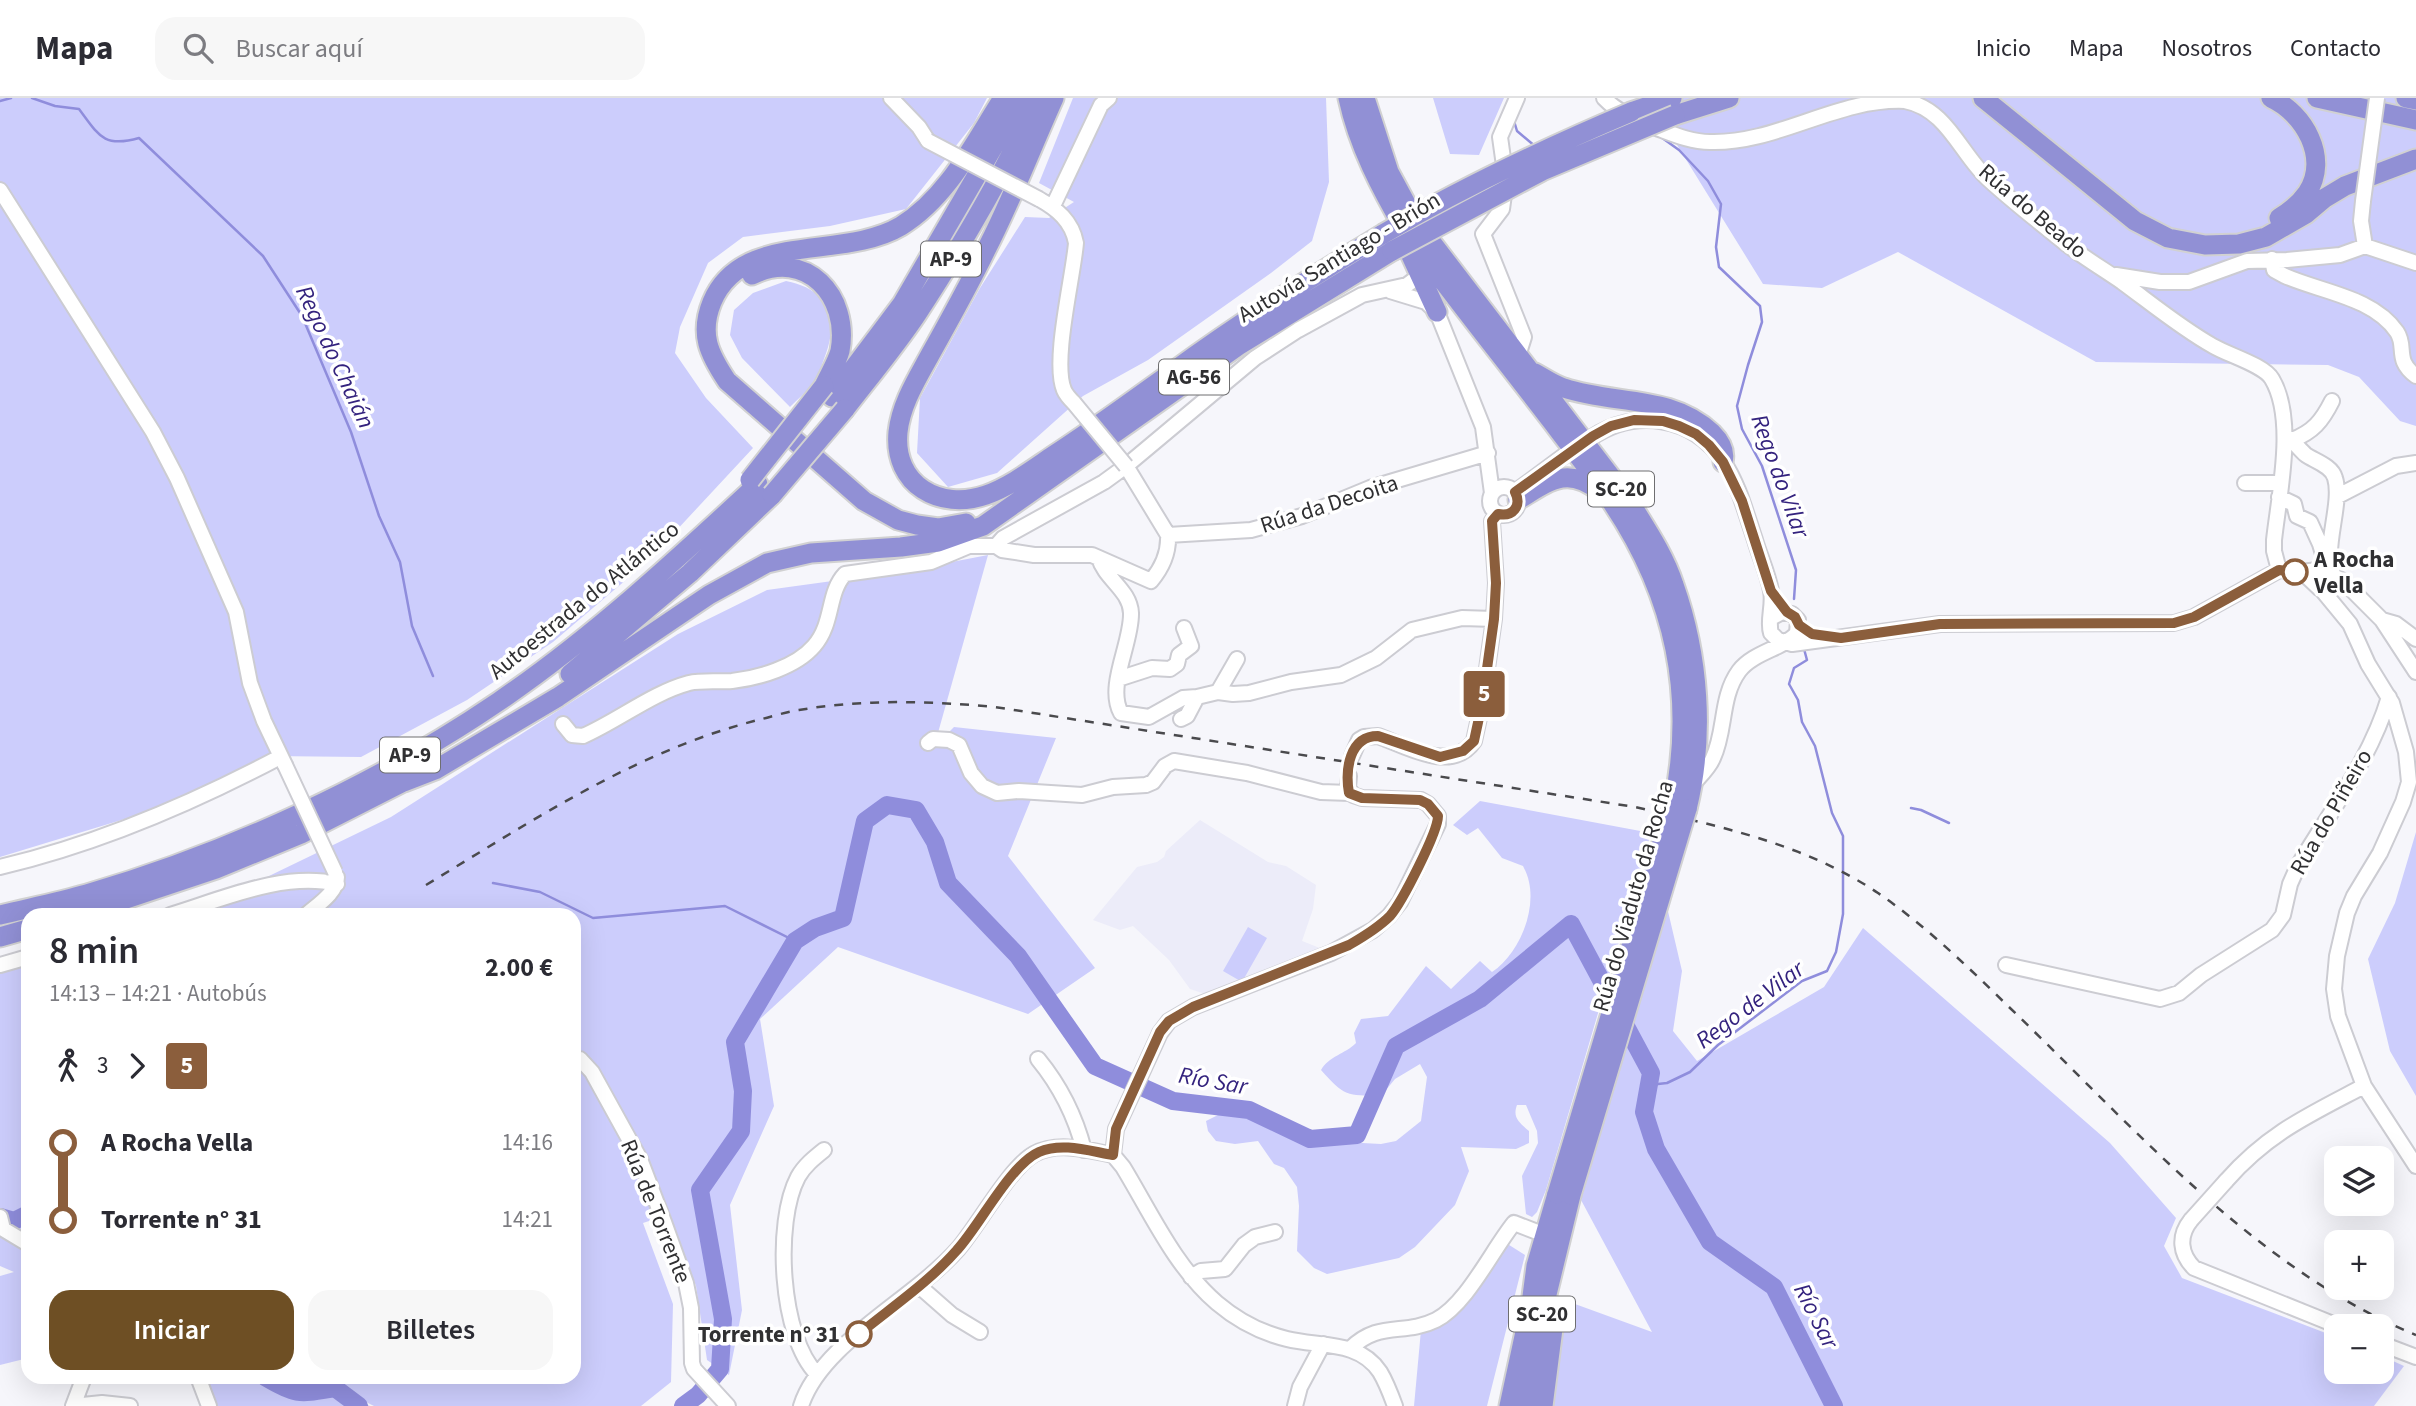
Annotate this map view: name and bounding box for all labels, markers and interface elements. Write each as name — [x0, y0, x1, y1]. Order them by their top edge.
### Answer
search box — [155, 17, 645, 80]
text: Mapa — [35, 25, 113, 72]
icon: search — [179, 29, 217, 67]
text: Buscar aquí — [235, 30, 363, 67]
text: Inicio — [1976, 31, 2031, 66]
text: Mapa — [2069, 31, 2124, 66]
text: Nosotros — [2162, 31, 2252, 66]
text: Contacto — [2290, 31, 2381, 66]
street label: Rúa do Beado — [1971, 156, 2095, 266]
street label: Autovía Santiago - Brión — [1231, 183, 1447, 331]
road number: AP-9 — [921, 242, 981, 276]
water label: Rego do Chaián — [287, 280, 383, 434]
road number: AG-56 — [1159, 360, 1229, 394]
water label: Rego do Vilar — [1741, 409, 1819, 544]
street label: Rúa da Decoita — [1256, 466, 1402, 542]
road number: SC-20 — [1588, 472, 1654, 506]
street label: Autoestrada do Atlántico — [482, 513, 686, 687]
place label: A Rocha Vella — [2313, 543, 2394, 602]
marker: A Rocha Vella — [2282, 559, 2308, 585]
line badge: 5 — [1461, 671, 1507, 717]
text: 5 — [1478, 676, 1490, 711]
road number: AP-9 — [380, 738, 440, 772]
street label: Rúa do Piñeiro — [2282, 743, 2380, 881]
street label: Rúa do Viaduto da Rocha — [1584, 776, 1682, 1016]
text: 8 min — [49, 924, 139, 978]
text: 2.00 € — [485, 949, 553, 986]
water label: Rego de Vilar — [1688, 951, 1813, 1058]
text: 14:13 – 14:21 · Autobús — [49, 977, 267, 1010]
icon: walk — [49, 1047, 87, 1085]
icon: forward — [118, 1047, 156, 1085]
text: 5 — [180, 1048, 193, 1083]
text: 3 — [97, 1049, 108, 1082]
water label: Río Sar — [1176, 1058, 1252, 1105]
text: A Rocha Vella — [101, 1124, 253, 1161]
text: 14:16 — [502, 1126, 553, 1159]
street label: Rúa de Torrente — [612, 1134, 700, 1288]
map controls — [2324, 1146, 2394, 1384]
button: layers — [2324, 1146, 2394, 1216]
text: Torrente n° 31 — [101, 1201, 262, 1238]
text: 14:21 — [502, 1203, 553, 1236]
button: + — [2324, 1230, 2394, 1300]
water label: Río Sar — [1785, 1277, 1848, 1356]
button: Iniciar — [49, 1290, 294, 1370]
button: Billetes — [308, 1290, 553, 1370]
road number: SC-20 — [1509, 1296, 1575, 1332]
button: − — [2324, 1314, 2394, 1384]
place label: Torrente n° 31 — [698, 1318, 840, 1351]
marker: Torrente n° 31 — [846, 1321, 872, 1347]

